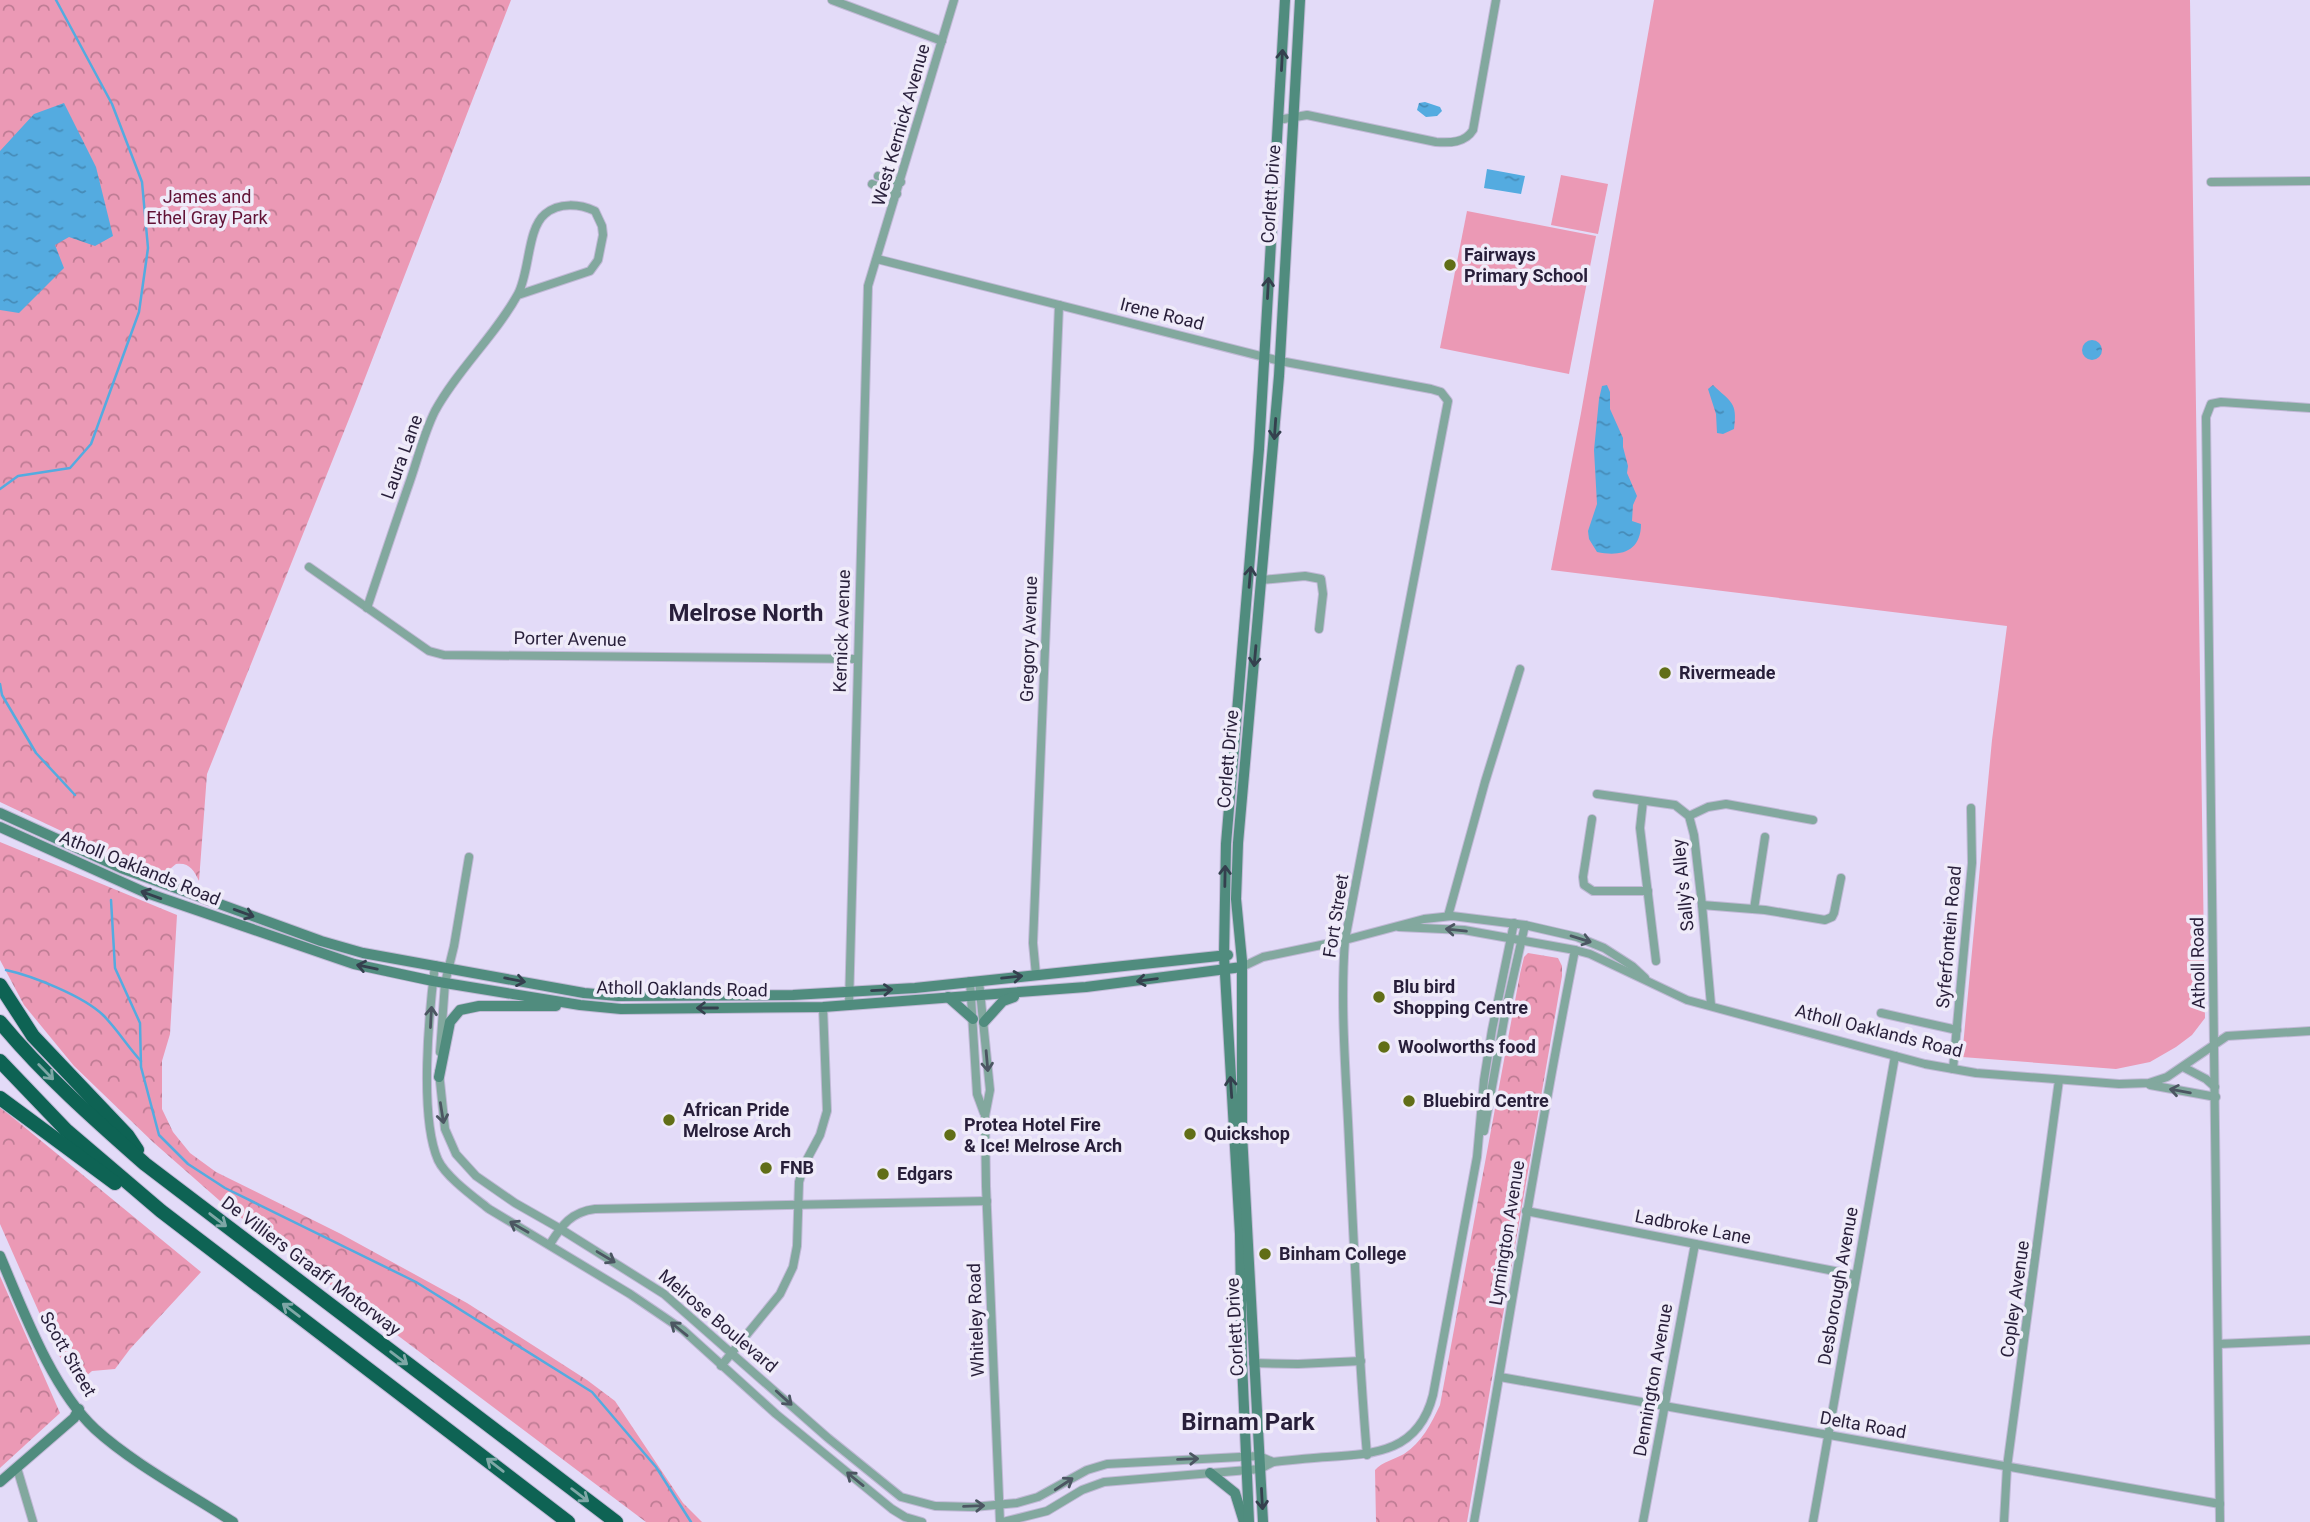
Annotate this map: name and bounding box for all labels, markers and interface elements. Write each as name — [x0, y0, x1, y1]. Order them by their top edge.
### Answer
street label: West Kernick Avenue — [867, 41, 934, 208]
one-way arrow — [1275, 49, 1288, 72]
street label: Corlett Drive — [1257, 144, 1284, 244]
park label: James and Ethel Gray Park — [146, 186, 269, 228]
place label: Fairways Primary School — [1464, 244, 1588, 286]
marker: Fairways Primary School — [1442, 257, 1458, 273]
one-way arrow — [1262, 277, 1275, 300]
street label: Irene Road — [1118, 293, 1206, 334]
street label: Laura Lane — [377, 412, 427, 502]
one-way arrow — [1268, 417, 1281, 440]
one-way arrow — [1244, 566, 1257, 588]
street label: Kernick Avenue — [829, 569, 854, 693]
street label: Gregory Avenue — [1016, 576, 1041, 702]
district label: Melrose North — [669, 599, 823, 627]
street label: Porter Avenue — [513, 627, 627, 650]
one-way arrow — [1248, 644, 1261, 666]
place label: Rivermeade — [1679, 662, 1776, 683]
marker: Rivermeade — [1657, 665, 1673, 681]
street label: Corlett Drive — [1213, 709, 1242, 809]
street label: Atholl Oaklands Road — [57, 826, 224, 909]
street label: Sally's Alley — [1667, 837, 1698, 932]
one-way arrow — [1218, 865, 1232, 888]
street label: Syferfontein Road — [1932, 865, 1965, 1009]
street label: Fort Street — [1319, 872, 1352, 959]
one-way arrow — [140, 887, 162, 900]
one-way arrow — [233, 908, 255, 920]
street label: Atholl Road — [2186, 917, 2209, 1009]
one-way arrow — [1445, 923, 1468, 936]
one-way arrow — [1569, 934, 1591, 946]
one-way arrow — [356, 959, 378, 972]
one-way arrow — [1000, 971, 1023, 984]
one-way arrow — [503, 974, 526, 987]
one-way arrow — [1136, 974, 1159, 987]
place label: Blu bird Shopping Centre — [1393, 976, 1528, 1018]
street label: Atholl Oaklands Road — [596, 977, 768, 1000]
one-way arrow — [870, 984, 893, 997]
marker: Blu bird Shopping Centre — [1371, 989, 1387, 1005]
street label: Atholl Oaklands Road — [1793, 1000, 1965, 1061]
one-way arrow — [696, 1001, 719, 1015]
one-way arrow — [425, 1006, 438, 1028]
place label: Woolworths food — [1398, 1036, 1536, 1057]
marker: Woolworths food — [1376, 1039, 1392, 1055]
one-way arrow — [981, 1049, 994, 1072]
one-way arrow — [37, 1063, 54, 1080]
one-way arrow — [1224, 1075, 1237, 1098]
one-way arrow — [2169, 1084, 2192, 1097]
place label: Bluebird Centre — [1423, 1090, 1549, 1111]
marker: Bluebird Centre — [1401, 1093, 1417, 1109]
place label: African Pride Melrose Arch — [683, 1099, 791, 1141]
one-way arrow — [436, 1101, 449, 1124]
marker: African Pride Melrose Arch — [661, 1112, 677, 1128]
place label: Protea Hotel Fire & Ice! Melrose Arch — [964, 1114, 1122, 1156]
place label: Quickshop — [1204, 1123, 1290, 1144]
marker: Quickshop — [1182, 1126, 1198, 1142]
marker: Protea Hotel Fire & Ice! Melrose Arch — [942, 1127, 958, 1143]
place label: FNB — [780, 1157, 814, 1178]
street label: Lymington Avenue — [1485, 1159, 1528, 1307]
marker: FNB — [758, 1160, 774, 1176]
place label: Edgars — [897, 1163, 953, 1184]
marker: Edgars — [875, 1166, 891, 1182]
street label: De Villiers Graaff Motorway — [218, 1191, 405, 1340]
street label: Ladbroke Lane — [1633, 1205, 1753, 1248]
street label: Desborough Avenue — [1813, 1205, 1862, 1367]
one-way arrow — [208, 1213, 227, 1228]
one-way arrow — [510, 1220, 530, 1234]
street label: Copley Avenue — [1996, 1239, 2033, 1359]
place label: Binham College — [1279, 1243, 1407, 1264]
marker: Binham College — [1257, 1246, 1273, 1262]
one-way arrow — [596, 1250, 616, 1264]
street label: Whiteley Road — [963, 1263, 988, 1377]
street label: Melrose Boulevard — [655, 1265, 782, 1376]
street label: Corlett Drive — [1221, 1277, 1248, 1377]
street label: Dennington Avenue — [1629, 1302, 1676, 1458]
one-way arrow — [282, 1303, 301, 1318]
street label: Scott Street — [36, 1308, 101, 1400]
one-way arrow — [671, 1321, 689, 1336]
one-way arrow — [389, 1350, 408, 1365]
one-way arrow — [775, 1390, 793, 1406]
street label: Delta Road — [1818, 1407, 1908, 1442]
district label: Birnam Park — [1181, 1408, 1316, 1436]
one-way arrow — [1176, 1453, 1199, 1466]
one-way arrow — [486, 1458, 505, 1473]
one-way arrow — [846, 1471, 864, 1487]
one-way arrow — [1053, 1476, 1073, 1490]
one-way arrow — [1255, 1487, 1268, 1510]
one-way arrow — [571, 1488, 589, 1503]
one-way arrow — [962, 1500, 985, 1513]

